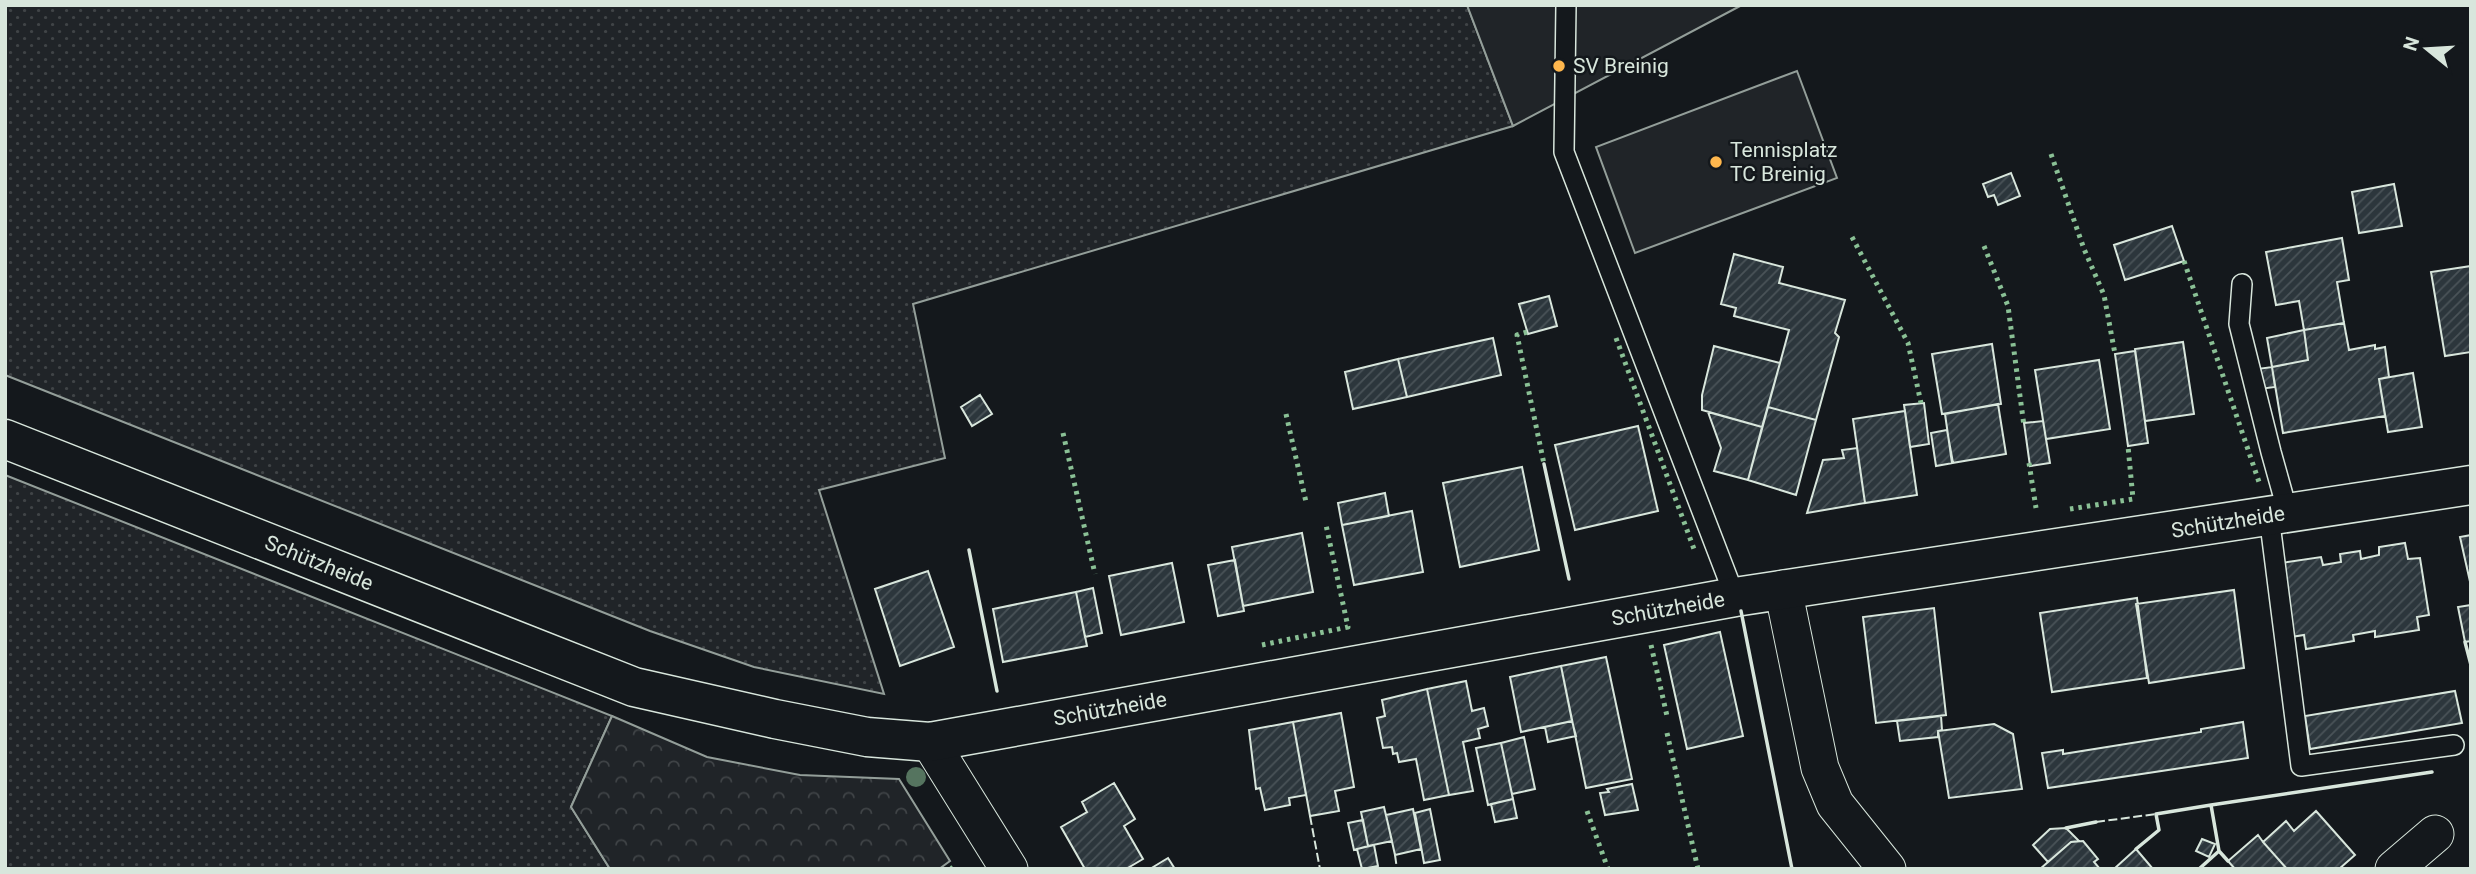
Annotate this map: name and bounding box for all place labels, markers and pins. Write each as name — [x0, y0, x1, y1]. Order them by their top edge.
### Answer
place label: SV Breinig — [1573, 54, 1669, 78]
marker: SV Breinig — [1551, 58, 1567, 74]
place label: Tennisplatz TC Breinig — [1730, 138, 1837, 186]
marker: Tennisplatz TC Breinig — [1708, 154, 1724, 170]

